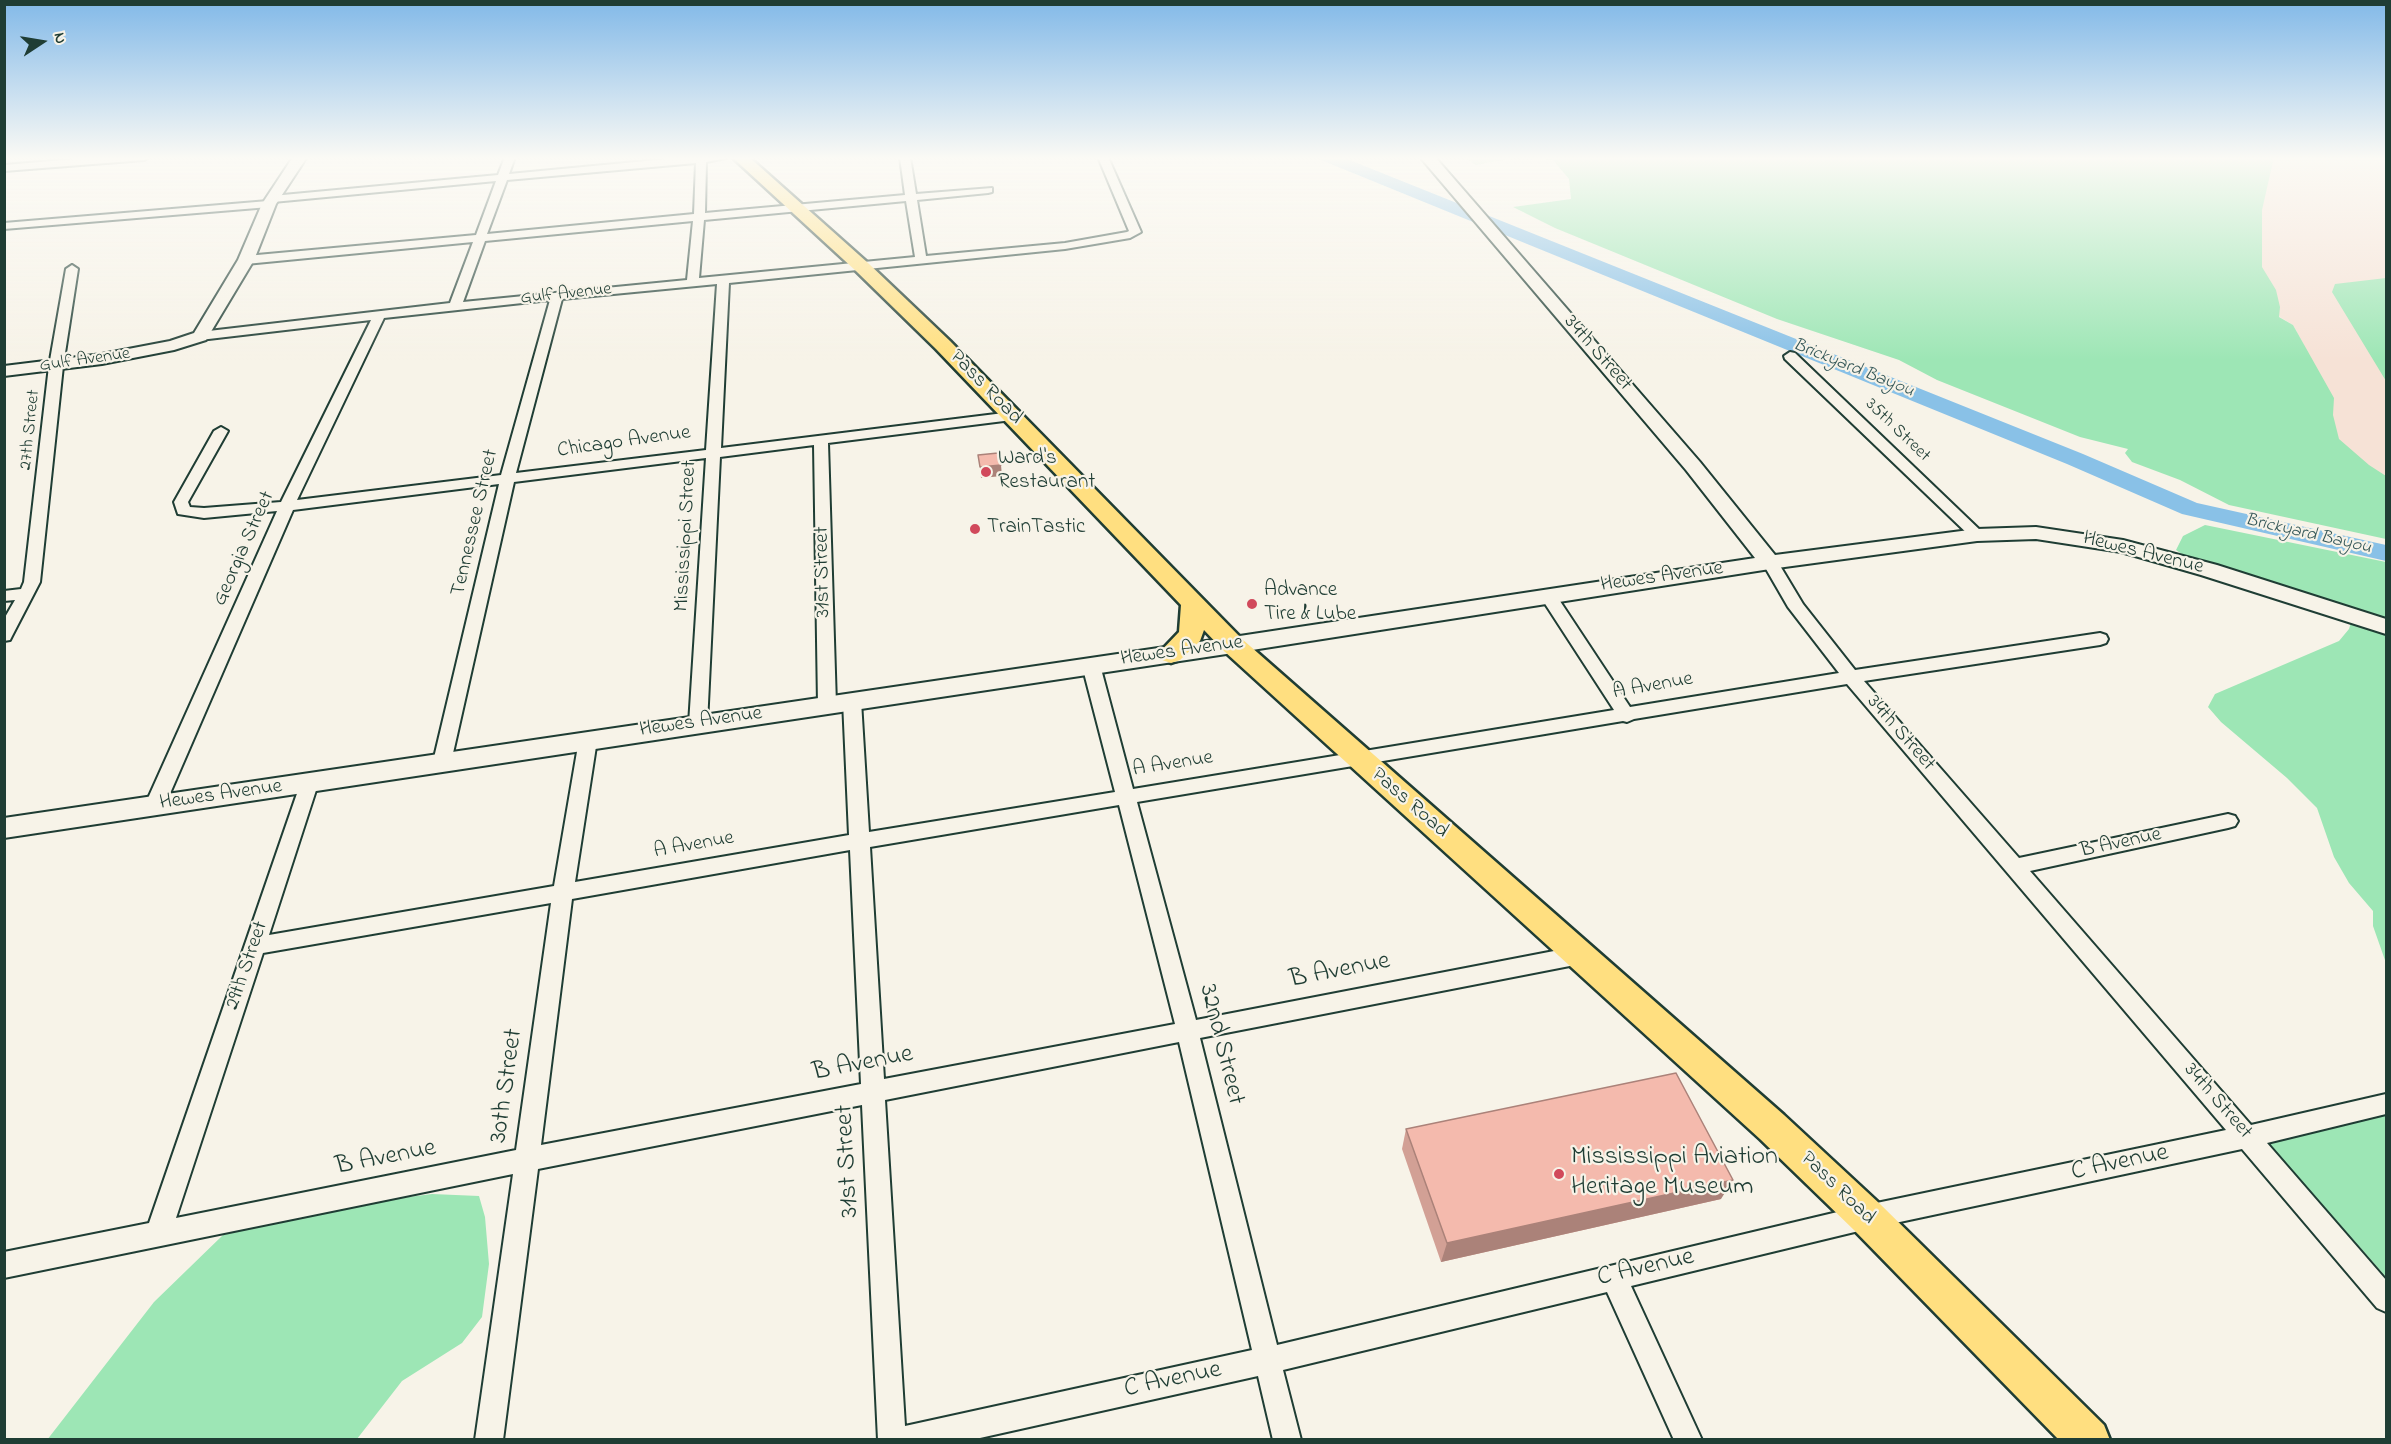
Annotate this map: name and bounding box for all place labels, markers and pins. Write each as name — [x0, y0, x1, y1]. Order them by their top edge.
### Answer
place label: Ward's Restaurant — [998, 447, 1095, 497]
marker: Ward's Restaurant — [979, 465, 993, 479]
place label: TrainTastic — [987, 516, 1085, 542]
marker: TrainTastic — [968, 522, 982, 536]
place label: Advance Tire & Lube — [1264, 579, 1356, 629]
marker: Advance Tire & Lube — [1245, 597, 1259, 611]
place label: Mississippi Aviation Heritage Museum — [1571, 1143, 1778, 1204]
marker: Mississippi Aviation Heritage Museum — [1552, 1167, 1566, 1181]

